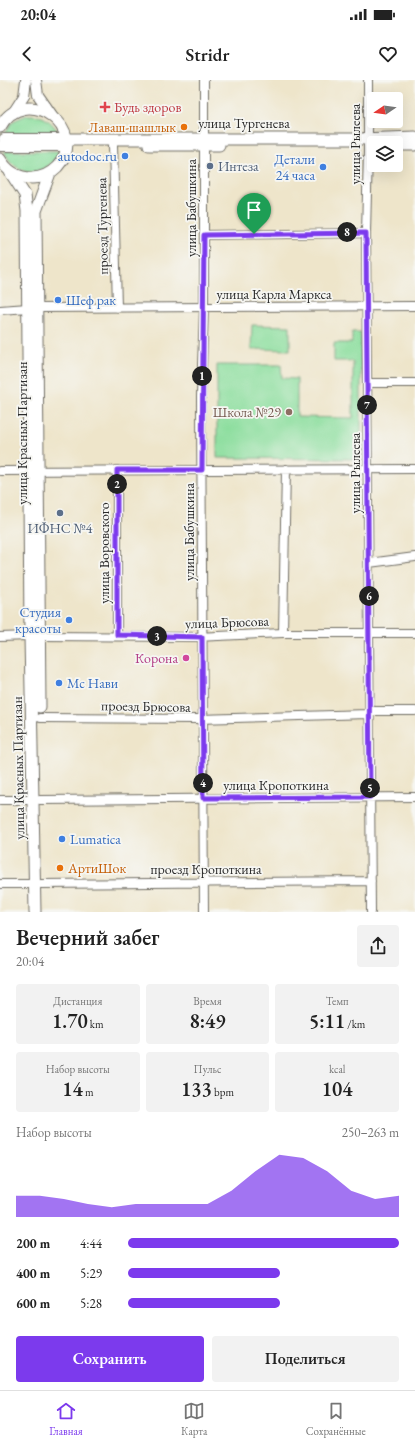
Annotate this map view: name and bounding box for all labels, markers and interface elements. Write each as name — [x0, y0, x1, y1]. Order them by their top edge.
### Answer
text: 20:04 — [20, 5, 56, 24]
icon: back — [16, 43, 38, 65]
text: Stridr — [186, 43, 229, 66]
icon: heart — [377, 43, 399, 65]
north arrow — [367, 92, 403, 128]
map controls — [367, 92, 403, 172]
place label: Будь здоров — [114, 98, 181, 116]
marker: Будь здоров — [99, 101, 111, 113]
street label: улица Рылеева — [346, 103, 364, 184]
street label: улица Тургенева — [198, 114, 290, 132]
place label: Лаваш-шашлык — [88, 118, 176, 136]
marker: Лаваш-шашлык — [179, 122, 189, 132]
button: layers — [367, 136, 403, 172]
place label: autodoc.ru — [58, 147, 118, 165]
place label: Детали 24 часа — [274, 150, 316, 184]
marker: autodoc.ru — [120, 151, 130, 161]
place label: Интеза — [218, 157, 259, 175]
street label: улица Бабушкина — [182, 159, 200, 257]
marker: Интеза — [205, 161, 215, 171]
marker: Детали 24 часа — [318, 162, 328, 172]
street label: проезд Тургенева — [92, 177, 112, 275]
pin — [237, 193, 271, 234]
icon: arrive — [243, 199, 265, 221]
pin: 8 — [337, 222, 357, 242]
text: 8 — [344, 225, 350, 239]
street label: улица Карла Маркса — [216, 285, 332, 303]
place label: Шеф рак — [66, 291, 116, 309]
marker: Шеф рак — [53, 295, 63, 305]
street label: улица Красных Партизан — [13, 361, 31, 505]
pin: 1 — [192, 366, 212, 386]
text: 1 — [199, 369, 205, 383]
pin: 7 — [357, 395, 377, 415]
text: 7 — [364, 398, 370, 412]
place label: Школа №29 — [213, 403, 281, 421]
marker: Школа №29 — [284, 407, 294, 417]
street label: улица Рылеева — [346, 432, 364, 513]
pin: 2 — [107, 474, 127, 494]
text: 2 — [114, 477, 120, 491]
street label: улица Бабушкина — [180, 483, 198, 581]
street label: улица Воровского — [95, 502, 113, 604]
marker: ИФНС №4 — [55, 508, 65, 518]
place label: ИФНС №4 — [28, 519, 93, 537]
pin: 6 — [359, 586, 379, 606]
text: 6 — [366, 589, 372, 603]
place label: Студия красоты — [15, 603, 61, 637]
street label: улица Брюсова — [185, 612, 270, 632]
marker: Студия красоты — [64, 615, 74, 625]
pin: 3 — [147, 626, 167, 646]
text: 3 — [154, 629, 160, 643]
place label: Корона — [135, 649, 178, 667]
marker: Корона — [181, 653, 191, 663]
place label: Мс Нави — [67, 674, 119, 692]
marker: Мс Нави — [54, 678, 64, 688]
street label: улица Красных Партизан — [8, 696, 28, 840]
street label: проезд Брюсова — [101, 696, 191, 716]
pin: 4 — [193, 773, 213, 793]
text: 4 — [200, 776, 206, 790]
street label: улица Кропоткина — [223, 776, 329, 794]
pin: 5 — [360, 778, 380, 798]
text: 5 — [367, 781, 373, 795]
place label: Lumatica — [70, 830, 121, 848]
marker: Lumatica — [57, 834, 67, 844]
place label: АртиШок — [67, 859, 126, 877]
street label: проезд Кропоткина — [150, 860, 262, 878]
marker: АртиШок — [55, 863, 65, 873]
text: Вечерний забег — [16, 923, 160, 952]
button: share — [357, 925, 399, 967]
text: 20:04 — [16, 953, 44, 970]
text: Дистанция — [53, 994, 102, 1008]
text: Время — [193, 994, 222, 1008]
text: Темп — [326, 994, 349, 1008]
text: 1.70 — [52, 1008, 88, 1034]
text: 8:49 — [189, 1008, 226, 1034]
text: 5:11 — [309, 1008, 345, 1034]
text: km — [88, 1017, 104, 1031]
text: /km — [345, 1017, 365, 1031]
text: Набор высоты — [46, 1062, 110, 1076]
text: Пульс — [194, 1062, 221, 1076]
text: kcal — [329, 1062, 345, 1076]
text: 14 — [62, 1076, 83, 1102]
text: 133 — [181, 1076, 212, 1102]
text: 104 — [322, 1076, 353, 1102]
text: m — [83, 1085, 93, 1099]
text: bpm — [212, 1085, 234, 1099]
text: Набор высоты — [16, 1124, 92, 1141]
text: 250–263 m — [342, 1124, 399, 1141]
text: 200 m — [16, 1235, 50, 1252]
text: 4:44 — [80, 1235, 102, 1252]
text: 400 m — [16, 1265, 50, 1282]
text: 5:29 — [80, 1265, 102, 1282]
text: 600 m — [16, 1295, 50, 1312]
text: 5:28 — [80, 1295, 102, 1312]
button: Сохранить — [16, 1336, 204, 1382]
button: Поделиться — [212, 1336, 399, 1382]
tab: Главная — [49, 1400, 83, 1438]
tab: Карта — [181, 1400, 207, 1438]
tab: Сохранённые — [306, 1400, 366, 1438]

